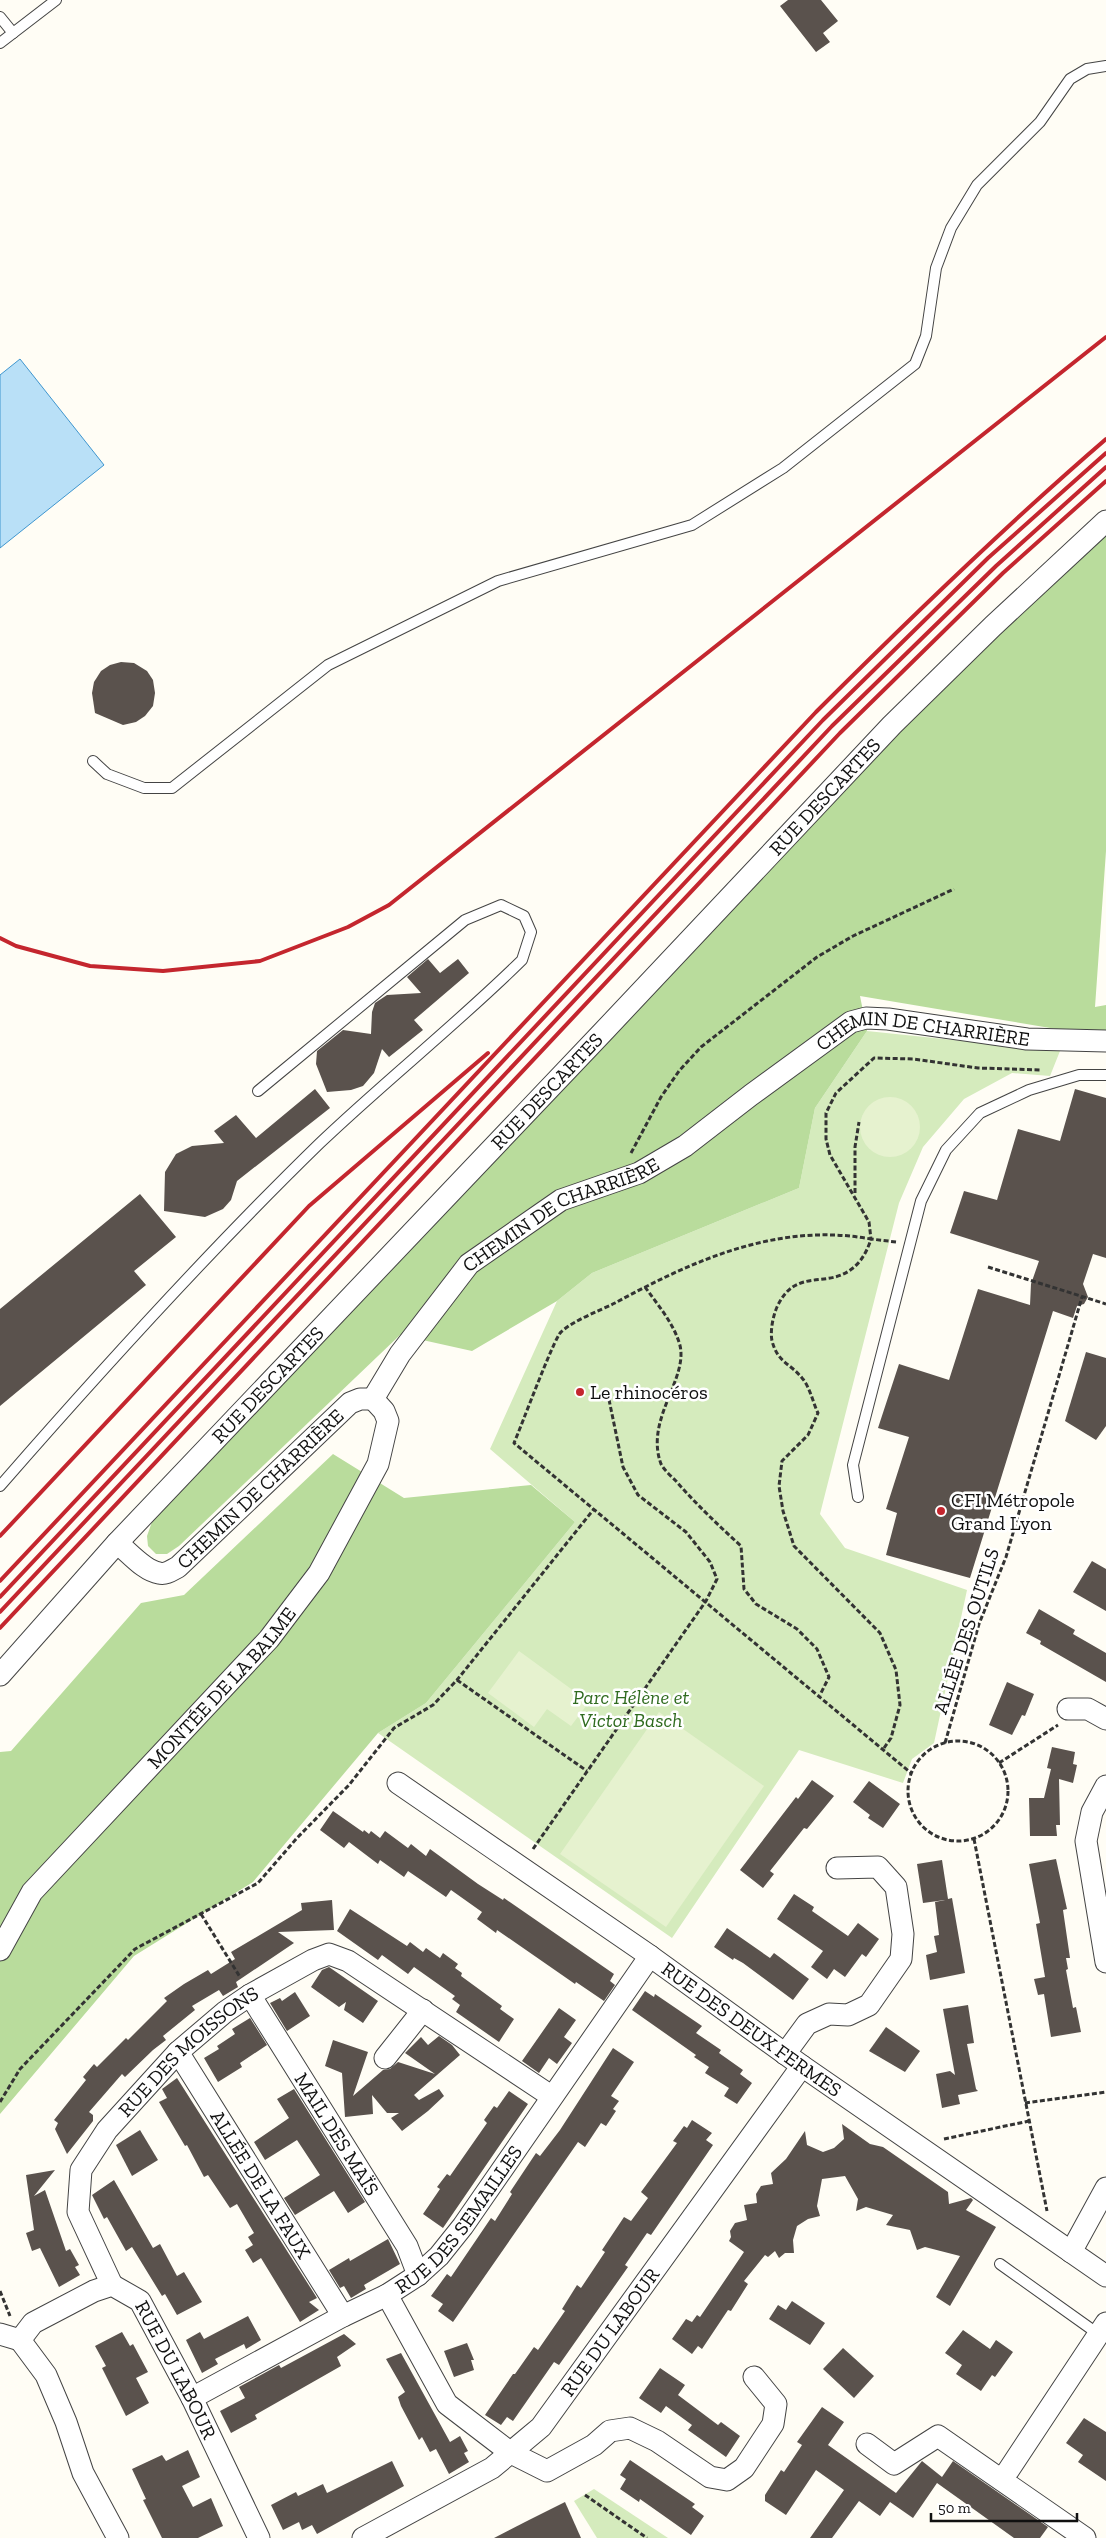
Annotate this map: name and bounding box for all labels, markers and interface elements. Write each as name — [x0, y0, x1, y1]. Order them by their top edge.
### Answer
street label: RUE DESCARTES — [764, 733, 886, 860]
street label: CHEMIN DE CHARRIÈRE — [811, 1006, 1031, 1056]
street label: RUE DESCARTES — [486, 1028, 608, 1154]
street label: CHEMIN DE CHARRIÈRE — [458, 1152, 663, 1277]
street label: RUE DESCARTES — [207, 1321, 329, 1448]
place label: Le rhinocéros — [590, 1380, 708, 1404]
marker: Le rhinocéros — [574, 1386, 586, 1398]
street label: CHEMIN DE CHARRIÈRE — [172, 1404, 348, 1574]
place label: CFI Métropole Grand Lyon — [951, 1488, 1075, 1535]
marker: CFI Métropole Grand Lyon — [935, 1505, 947, 1517]
street label: ALLÉE DES OUTILS — [928, 1545, 1004, 1717]
street label: MONTÉE DE LA BALME — [142, 1602, 301, 1773]
park label: Parc Hélène et Victor Basch — [573, 1685, 689, 1732]
street label: RUE DES DEUX FERMES — [657, 1956, 846, 2102]
street label: RUE DES MOISSONS — [113, 1981, 263, 2122]
street label: MAIL DES MAÏS — [290, 2068, 384, 2200]
street label: ALLÉE DE LA FAUX — [205, 2106, 316, 2263]
street label: RUE DES SEMAILLES — [390, 2141, 527, 2299]
street label: RUE DU LABOUR — [555, 2262, 665, 2401]
street label: RUE DU LABOUR — [130, 2296, 222, 2443]
scale bar — [931, 2490, 1077, 2522]
text: 50 m — [938, 2499, 971, 2517]

